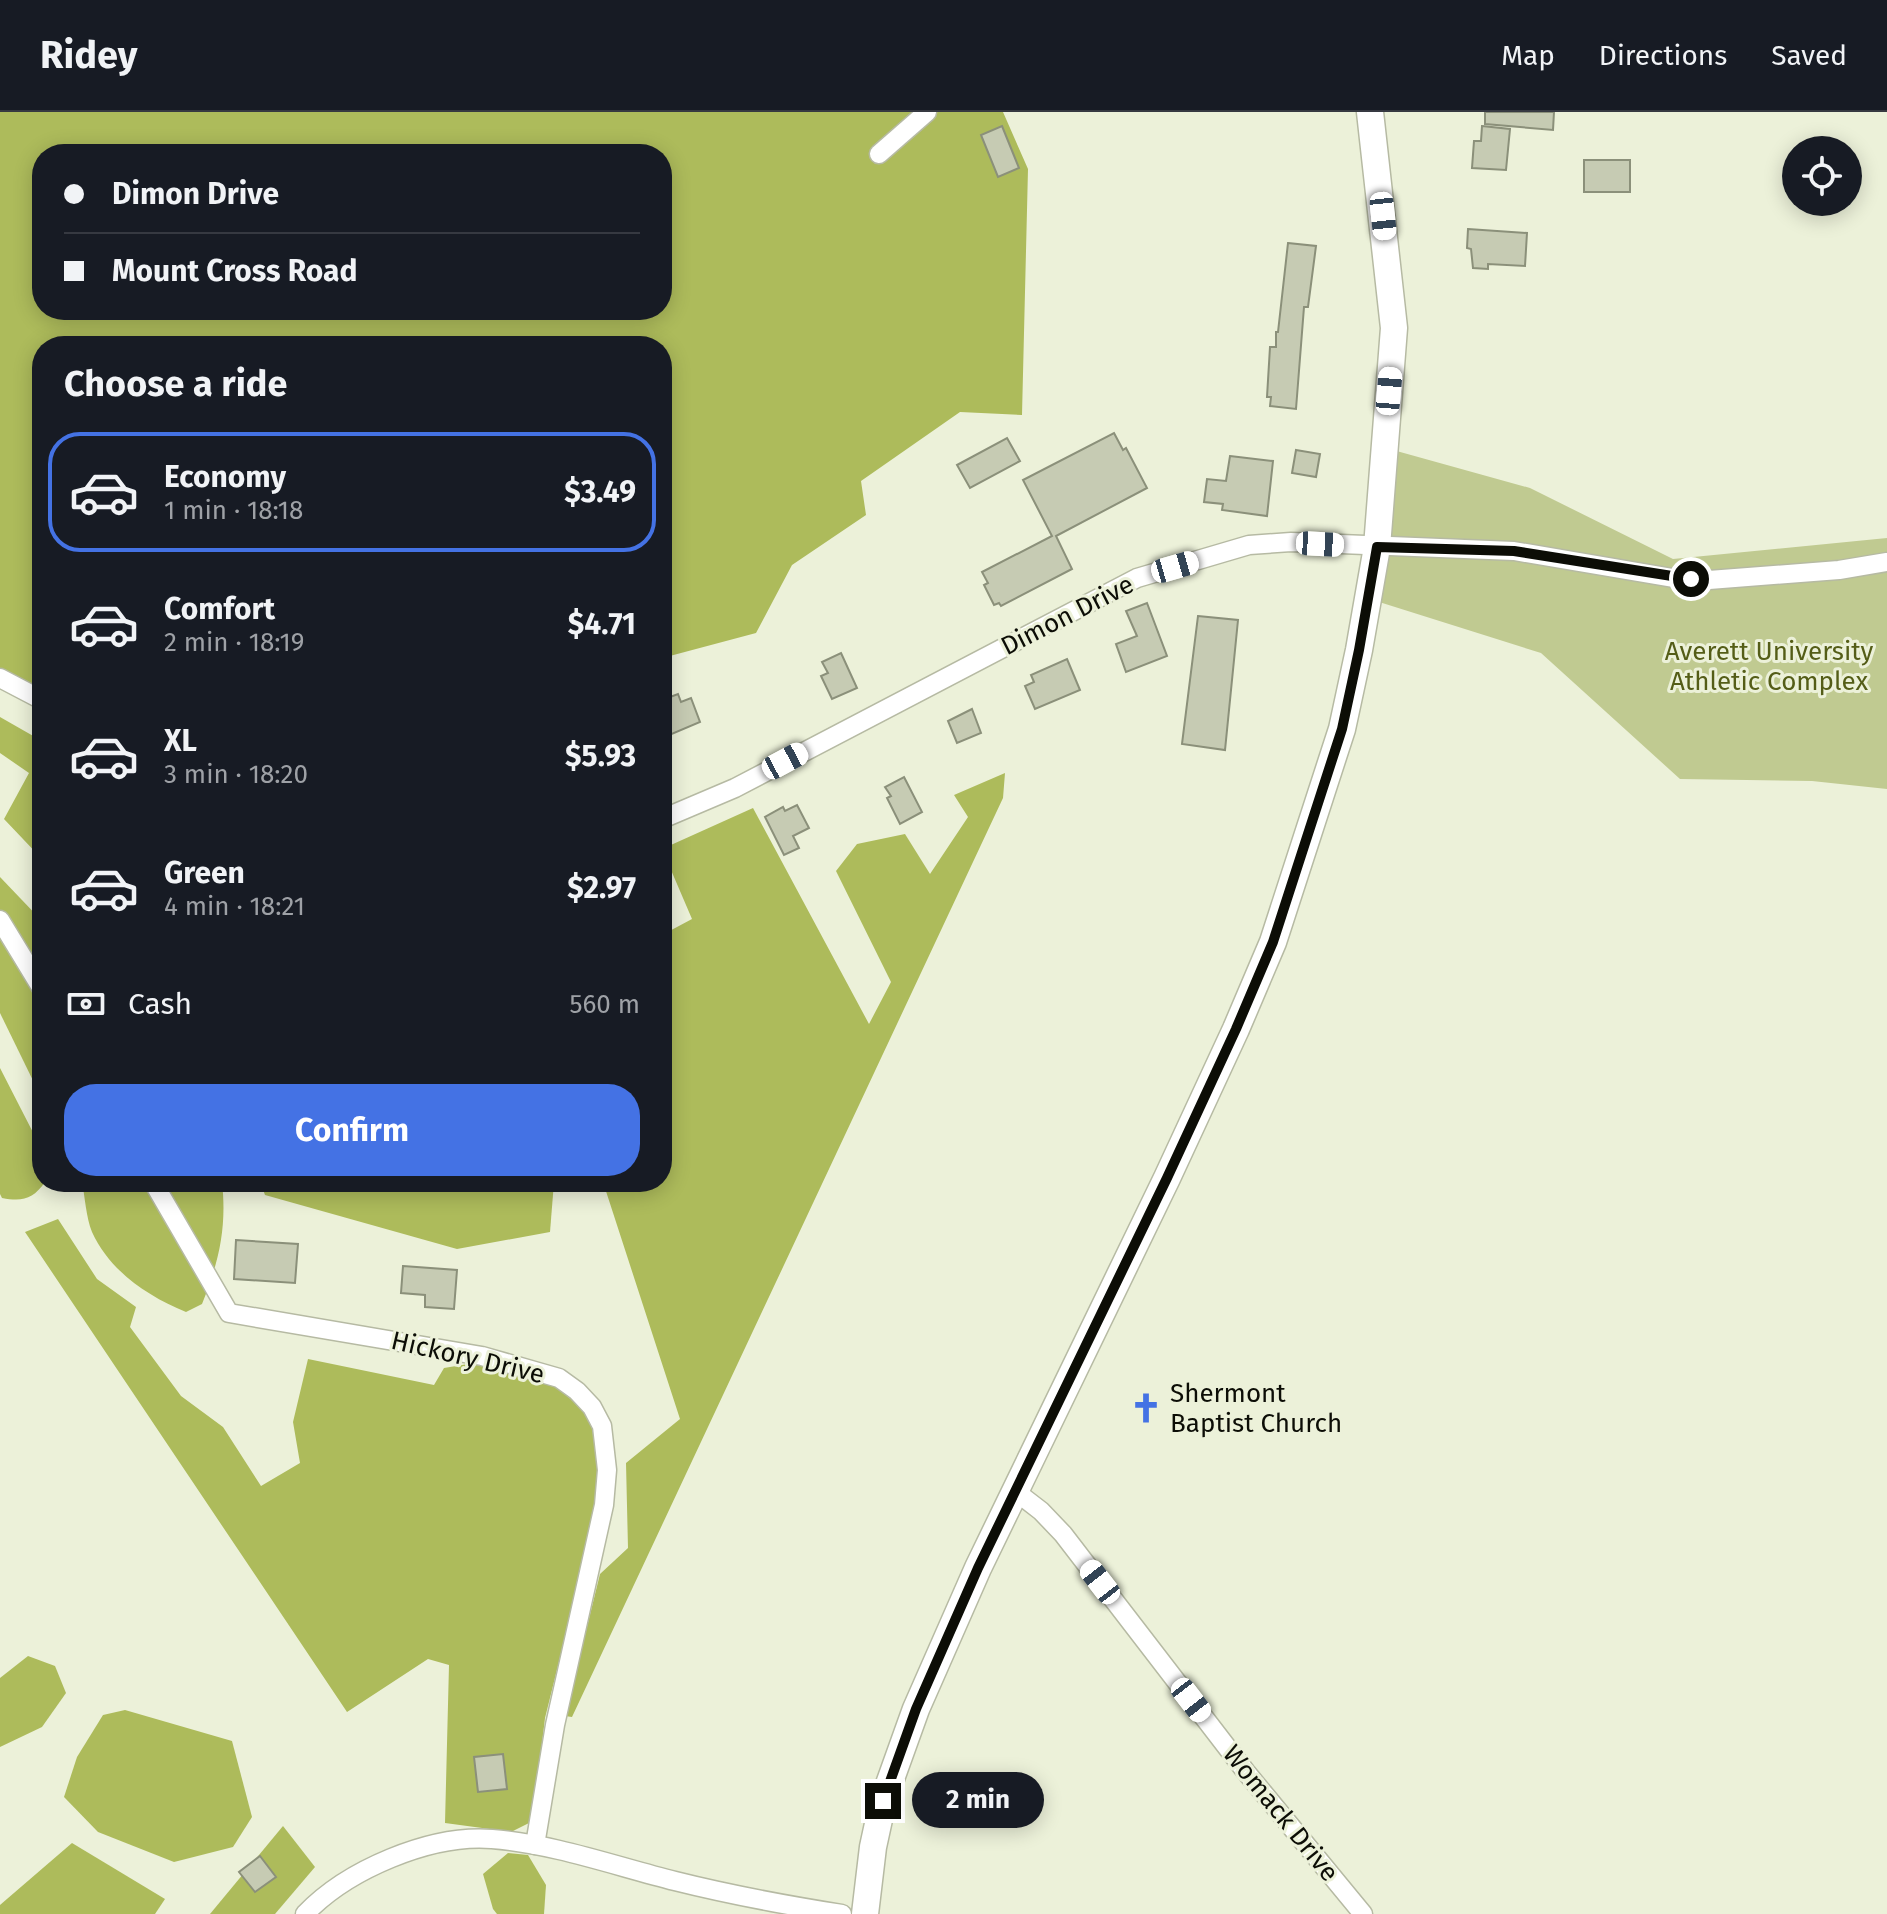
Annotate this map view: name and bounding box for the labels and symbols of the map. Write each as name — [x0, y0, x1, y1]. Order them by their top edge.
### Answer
car — [1369, 191, 1397, 241]
car — [1375, 366, 1403, 416]
car — [1295, 531, 1345, 557]
car — [1149, 549, 1201, 585]
route start — [1673, 561, 1709, 597]
street label: Dimon Drive — [996, 569, 1139, 662]
park label: Averett University Athletic Complex — [1665, 636, 1874, 697]
car — [758, 739, 812, 783]
street label: Hickory Drive — [388, 1325, 548, 1390]
place label: Shermont Baptist Church — [1170, 1378, 1342, 1439]
church icon: Shermont Baptist Church — [1129, 1391, 1163, 1425]
car — [1076, 1556, 1124, 1608]
car — [1167, 1674, 1215, 1726]
street label: Womack Drive — [1216, 1739, 1345, 1888]
callout: 2 min — [911, 1773, 1043, 1829]
route end — [865, 1783, 901, 1819]

